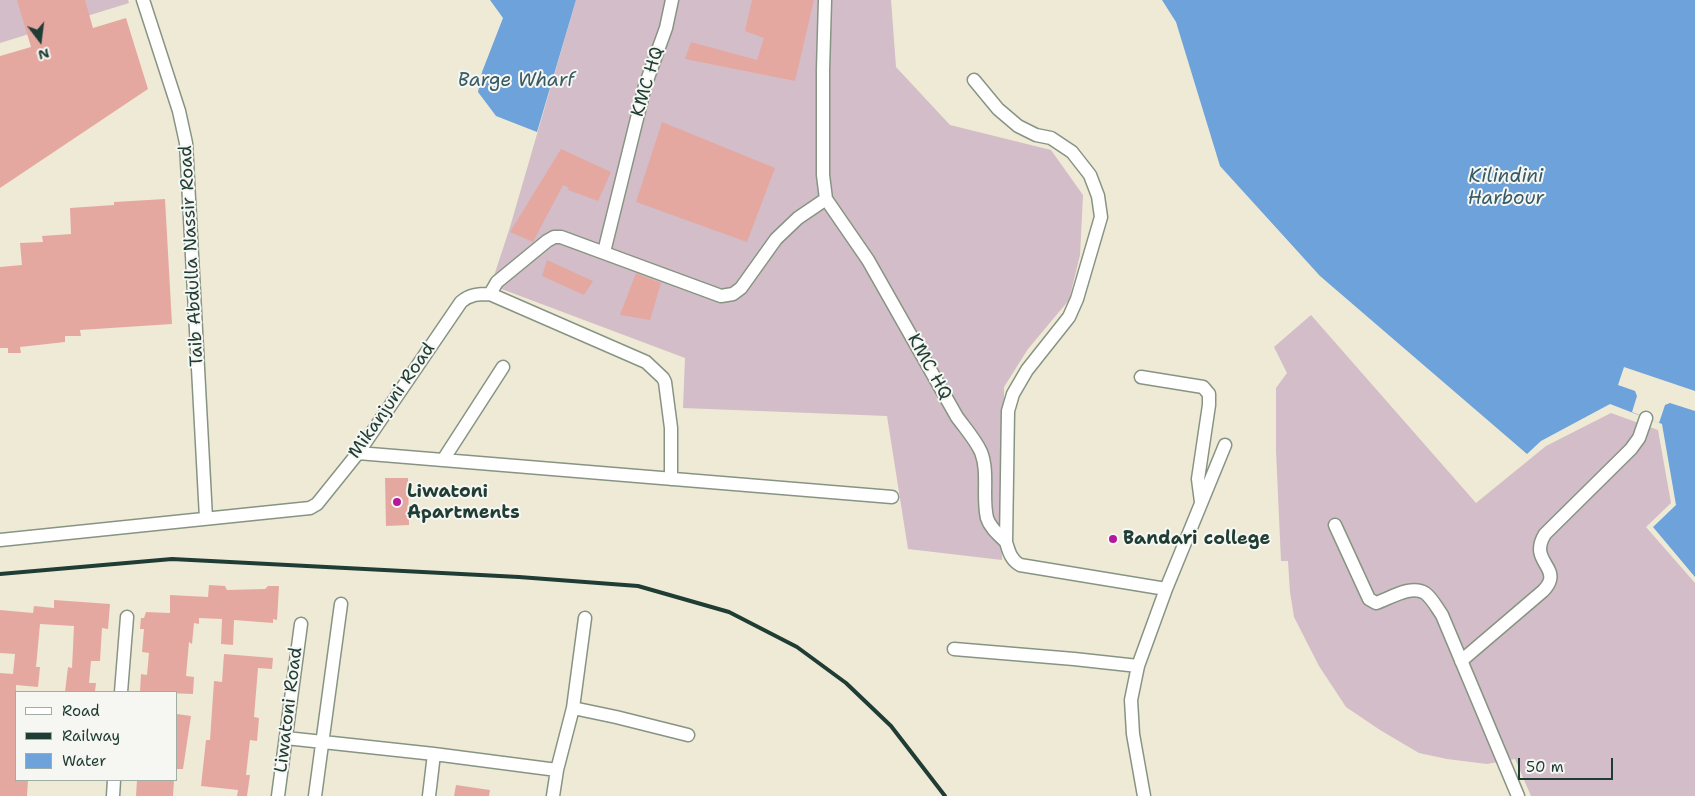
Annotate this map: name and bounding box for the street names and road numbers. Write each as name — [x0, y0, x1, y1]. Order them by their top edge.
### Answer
street label: KMC HQ — [627, 44, 669, 120]
street label: Taib Abdulla Nassir Road — [175, 145, 209, 367]
street label: KMC HQ — [902, 330, 956, 404]
street label: Mikanjuni Road — [344, 339, 440, 463]
street label: Liwatoni Road — [271, 646, 307, 774]

